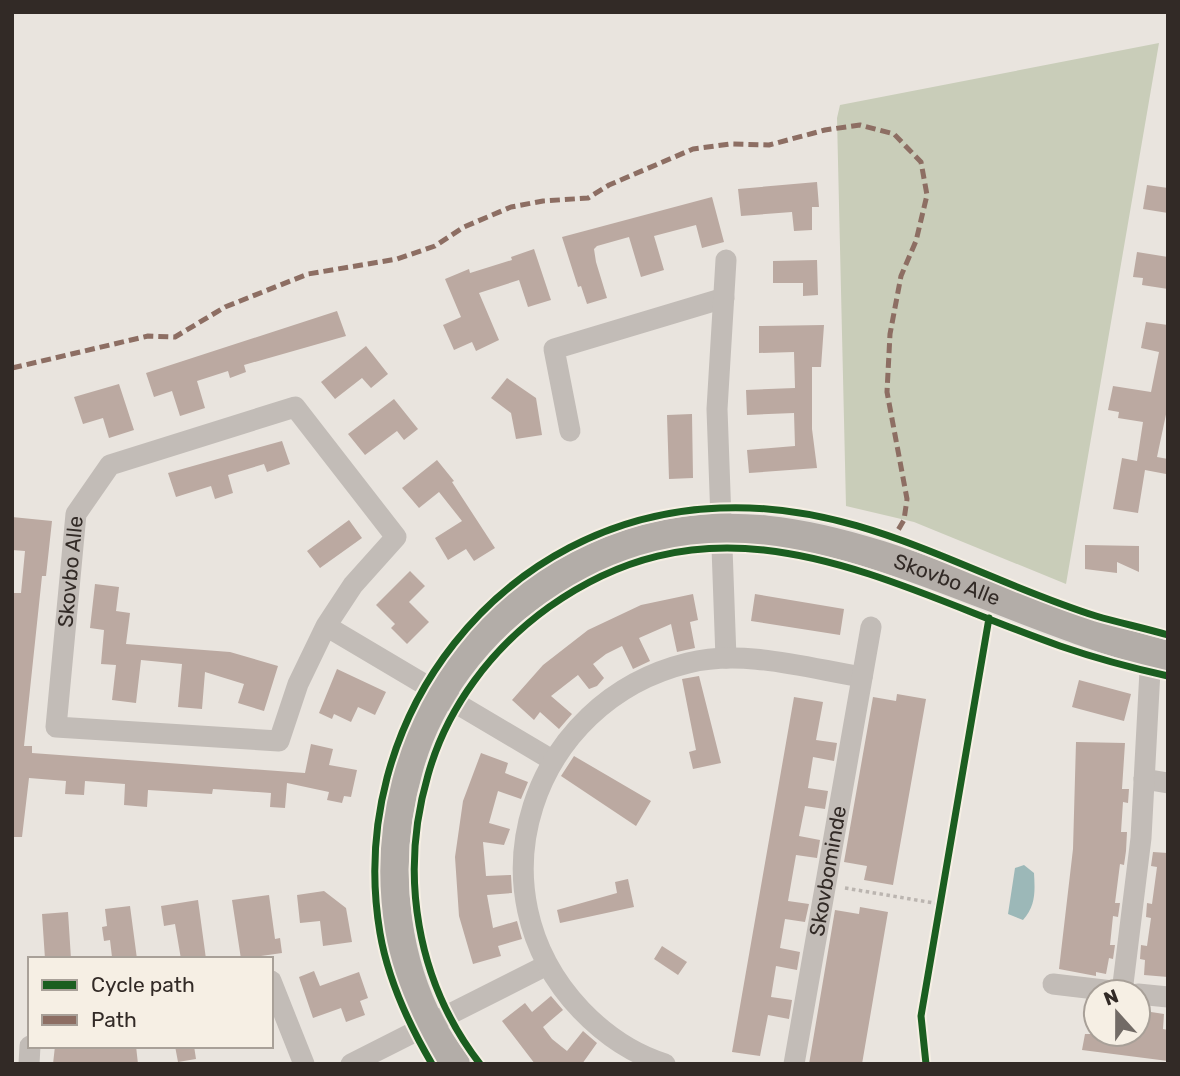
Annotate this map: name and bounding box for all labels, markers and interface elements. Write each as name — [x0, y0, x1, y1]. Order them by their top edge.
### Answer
street label: Skovbo Alle — [52, 515, 88, 628]
street label: Skovbo Alle — [891, 548, 1004, 611]
street label: Skovbominde — [804, 804, 851, 938]
legend — [28, 957, 273, 1048]
text: Cycle path — [91, 972, 195, 997]
north arrow — [1082, 978, 1152, 1048]
text: N — [1101, 984, 1122, 1011]
text: Path — [91, 1007, 137, 1032]

